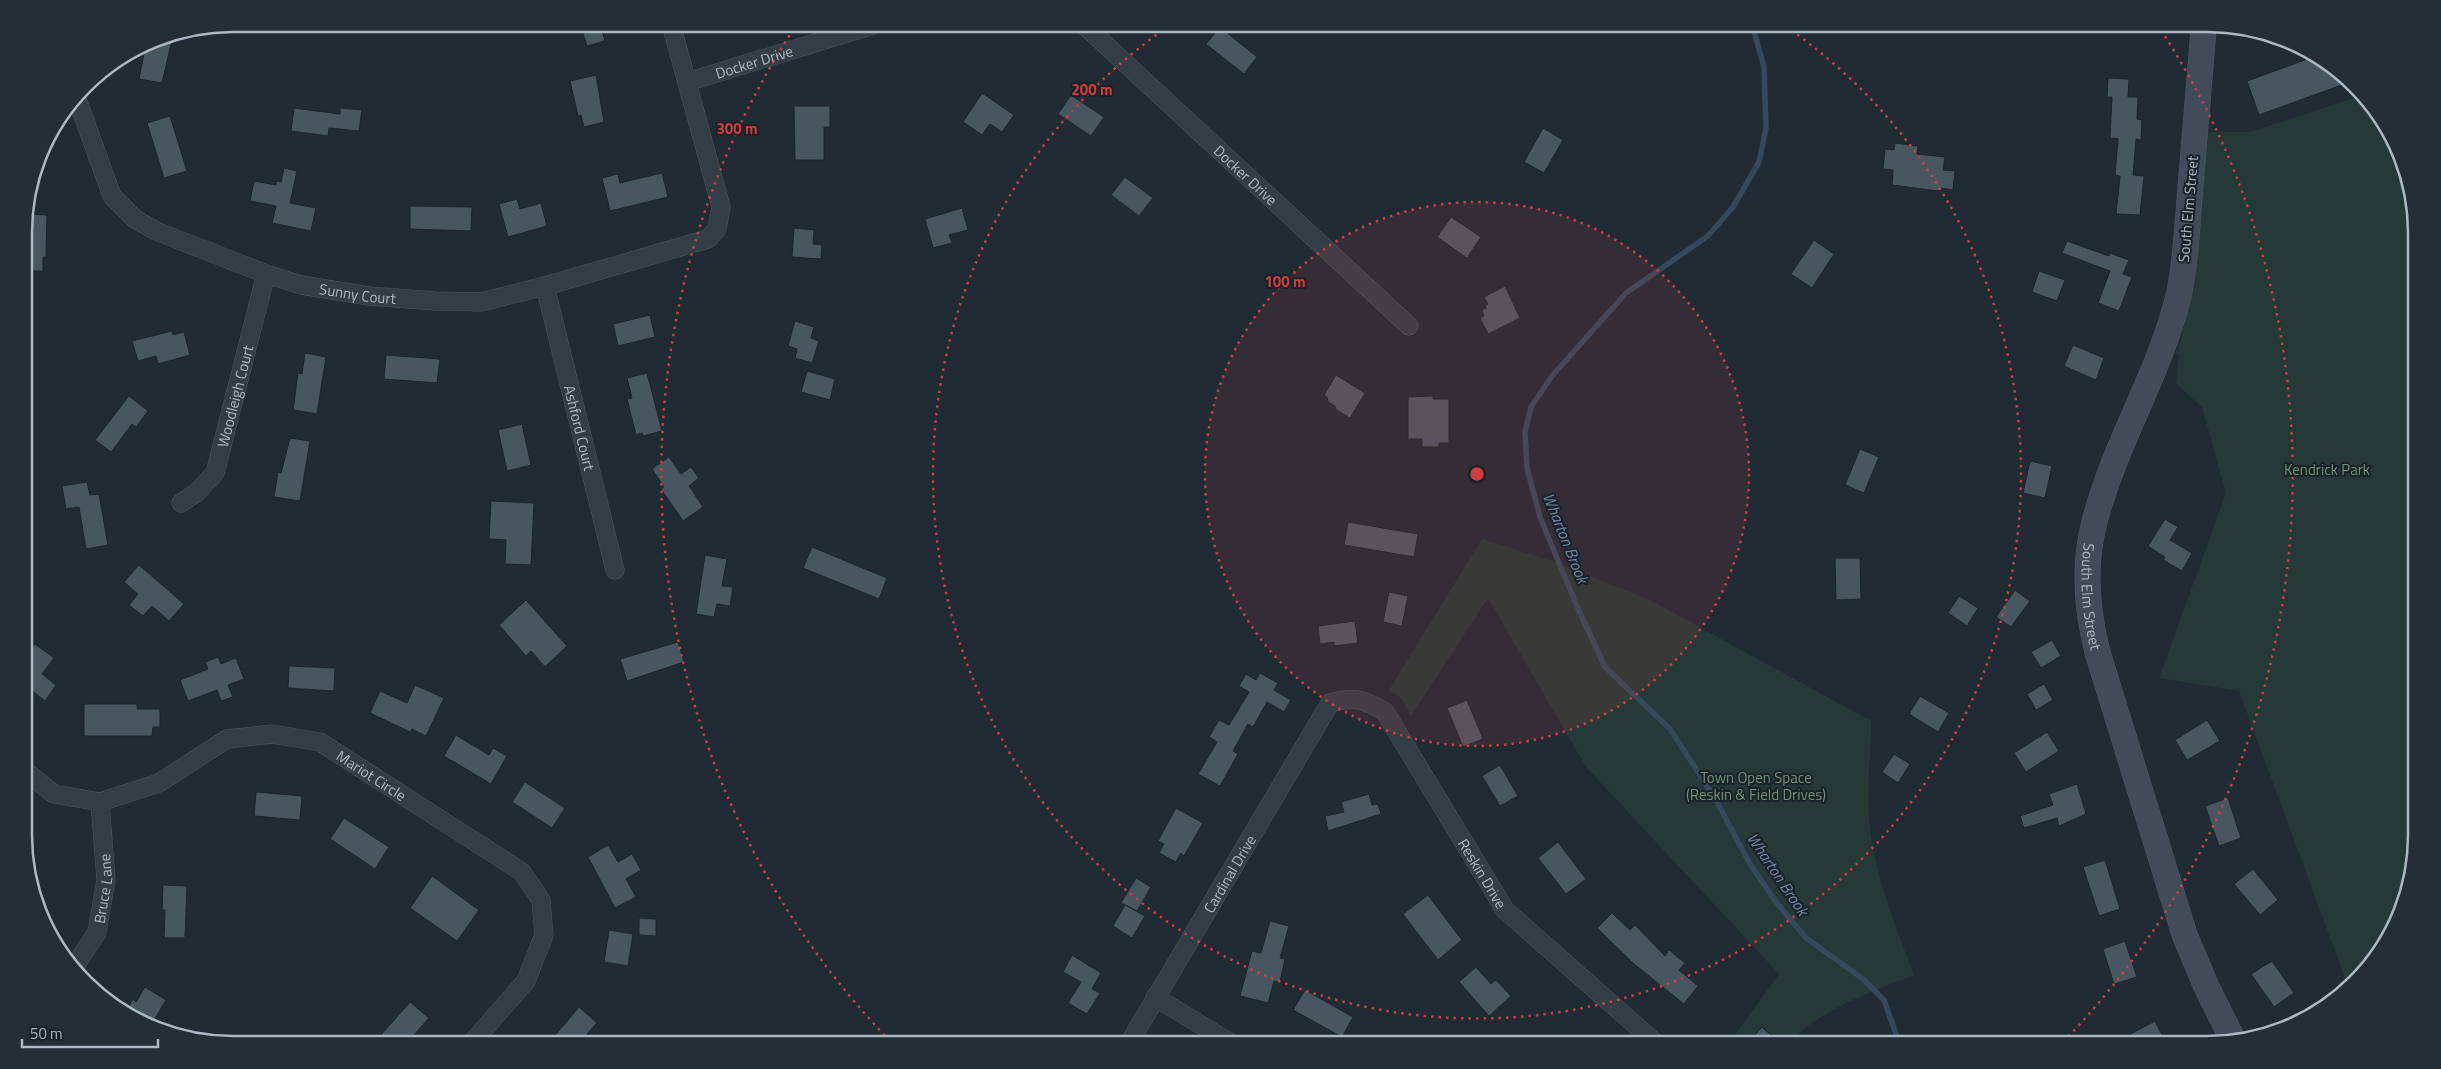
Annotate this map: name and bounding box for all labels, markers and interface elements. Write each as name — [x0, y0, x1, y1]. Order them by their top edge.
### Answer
street label: Docker Drive — [712, 39, 796, 84]
text: 200 m — [1071, 78, 1113, 101]
text: 300 m — [716, 117, 758, 140]
street label: Docker Drive — [1209, 139, 1283, 211]
street label: South Elm Street — [2172, 154, 2204, 263]
text: 100 m — [1264, 270, 1306, 293]
street label: Sunny Court — [318, 277, 398, 310]
street label: Woodleigh Court — [211, 342, 259, 450]
street label: Ashford Court — [558, 383, 602, 474]
park label: Kendrick Park — [2284, 458, 2370, 481]
centre of rings — [1468, 465, 1486, 483]
water label: Wharton Brook — [1537, 489, 1596, 589]
street label: South Elm Street — [2076, 542, 2108, 653]
street label: Mariot Circle — [332, 744, 411, 806]
park label: Town Open Space (Reskin & Field Drives) — [1686, 766, 1826, 806]
water label: Wharton Brook — [1741, 828, 1816, 922]
street label: Cardinal Drive — [1197, 830, 1261, 917]
street label: Reskin Drive — [1453, 834, 1513, 913]
street label: Bruce Lane — [87, 853, 118, 925]
scale bar — [22, 1016, 159, 1048]
text: 50 m — [30, 1022, 63, 1045]

